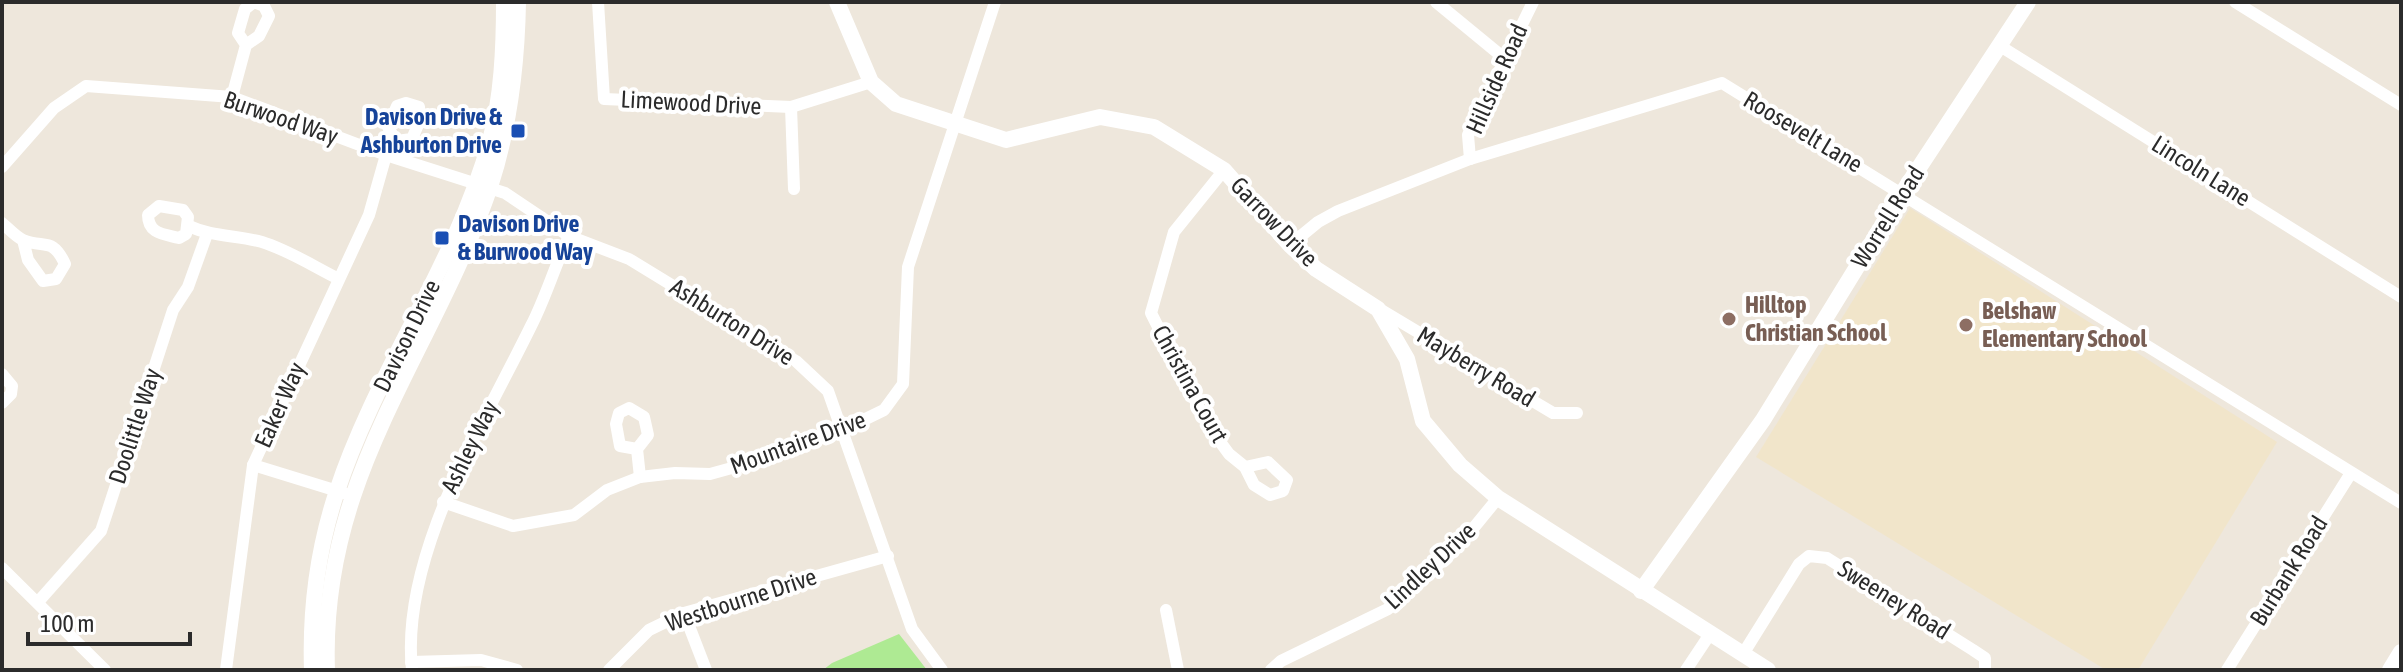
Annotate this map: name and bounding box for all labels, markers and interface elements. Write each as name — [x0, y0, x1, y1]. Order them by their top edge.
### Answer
street label: Hillside Road — [1460, 20, 1533, 138]
street label: Burwood Way — [220, 85, 342, 150]
street label: Limewood Drive — [620, 85, 762, 120]
street label: Roosevelt Lane — [1739, 86, 1868, 178]
place label: Davison Drive & Ashburton Drive — [360, 103, 503, 158]
marker: Davison Drive & Ashburton Drive — [509, 122, 527, 140]
street label: Lincoln Lane — [2147, 130, 2255, 211]
street label: Worrell Road — [1846, 161, 1929, 273]
street label: Garrow Drive — [1225, 172, 1323, 272]
place label: Davison Drive & Burwood Way — [458, 210, 593, 265]
marker: Davison Drive & Burwood Way — [433, 229, 451, 247]
street label: Ashburton Drive — [665, 273, 799, 370]
street label: Davison Drive — [368, 275, 445, 396]
place label: Hilltop Christian School — [1745, 291, 1887, 346]
place label: Belshaw Elementary School — [1982, 297, 2148, 352]
marker: Hilltop Christian School — [1720, 310, 1738, 328]
marker: Belshaw Elementary School — [1957, 316, 1975, 334]
street label: Christina Court — [1147, 321, 1234, 447]
street label: Mayberry Road — [1412, 321, 1540, 412]
street label: Eaker Way — [249, 358, 310, 452]
street label: Doolittle Way — [103, 365, 166, 487]
street label: Ashley Way — [436, 396, 504, 497]
street label: Mountaire Drive — [726, 406, 869, 480]
street label: Burbank Road — [2244, 511, 2333, 630]
street label: Lindley Drive — [1379, 517, 1481, 615]
street label: Sweeney Road — [1833, 555, 1955, 645]
street label: Westbourne Drive — [662, 562, 820, 637]
scale bar — [28, 596, 190, 646]
text: 100 m — [40, 610, 94, 637]

